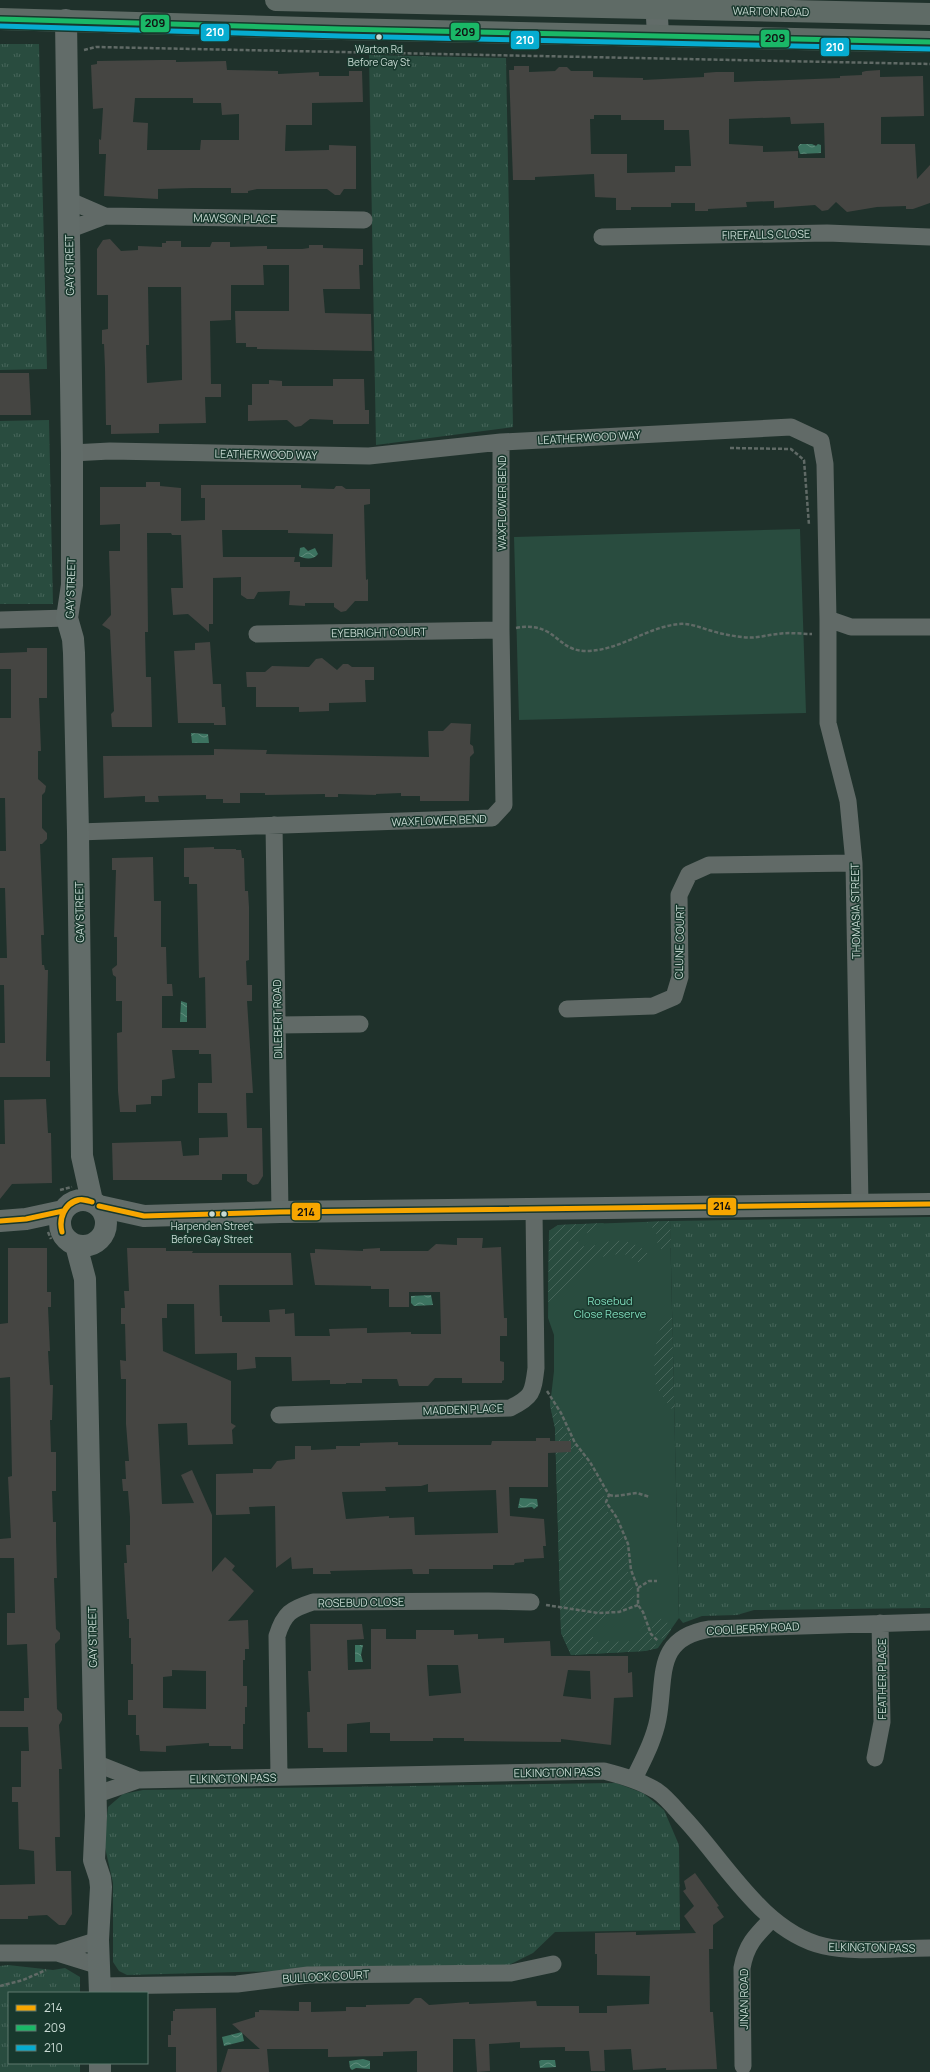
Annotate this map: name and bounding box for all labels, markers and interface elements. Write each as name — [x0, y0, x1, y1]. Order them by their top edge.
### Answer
street label: WARTON ROAD — [733, 3, 809, 19]
line badge: 209 — [140, 14, 170, 33]
text: 209 — [145, 15, 165, 30]
line badge: 209 — [450, 22, 480, 41]
line badge: 210 — [200, 23, 230, 42]
text: 210 — [206, 24, 224, 39]
text: 209 — [455, 24, 475, 39]
line badge: 209 — [760, 29, 790, 48]
line badge: 210 — [510, 30, 540, 50]
text: 209 — [765, 30, 785, 45]
marker: Warton Rd Before Gay St — [374, 32, 384, 42]
text: 210 — [516, 32, 534, 47]
line badge: 210 — [820, 37, 850, 57]
text: 210 — [826, 39, 844, 54]
place label: Warton Rd Before Gay St — [348, 42, 410, 69]
street label: MAWSON PLACE — [193, 210, 277, 226]
street label: FIREFALLS CLOSE — [722, 226, 810, 242]
street label: GAY STREET — [61, 234, 77, 296]
street label: LEATHERWOOD WAY — [537, 427, 642, 447]
street label: LEATHERWOOD WAY — [214, 446, 319, 462]
street label: WAXFLOWER BEND — [494, 455, 509, 551]
street label: GAY STREET — [61, 557, 79, 619]
street label: EYEBRIGHT COURT — [331, 624, 427, 640]
street label: WAXFLOWER BEND — [391, 811, 487, 829]
street label: THOMASIA STREET — [847, 862, 863, 959]
street label: GAY STREET — [71, 881, 87, 943]
street label: CLUNE COURT — [671, 904, 687, 979]
street label: DILEBERT ROAD — [269, 979, 285, 1059]
line badge: 214 — [707, 1197, 737, 1216]
text: 214 — [713, 1198, 731, 1213]
line badge: 214 — [291, 1202, 321, 1221]
text: 214 — [297, 1204, 315, 1219]
marker: Harpenden Street Before Gay Street — [207, 1209, 217, 1219]
unlabelled marker — [219, 1209, 229, 1219]
place label: Harpenden Street Before Gay Street — [171, 1219, 253, 1246]
park label: Rosebud Close Reserve — [574, 1293, 647, 1321]
street label: MADDEN PLACE — [423, 1400, 503, 1418]
street label: ROSEBUD CLOSE — [318, 1594, 404, 1610]
street label: GAY STREET — [84, 1606, 100, 1668]
street label: COOLBERRY ROAD — [706, 1618, 800, 1638]
street label: FEATHER PLACE — [874, 1639, 889, 1719]
street label: ELKINGTON PASS — [513, 1764, 601, 1780]
street label: ELKINGTON PASS — [189, 1770, 277, 1786]
street label: ELKINGTON PASS — [828, 1939, 916, 1955]
street label: BULLOCK COURT — [282, 1966, 370, 1986]
street label: JINAN ROAD — [736, 1969, 751, 2029]
legend — [8, 1992, 148, 2064]
text: 214 — [44, 1999, 63, 2016]
text: 209 — [44, 2019, 66, 2036]
text: 210 — [44, 2039, 63, 2056]

